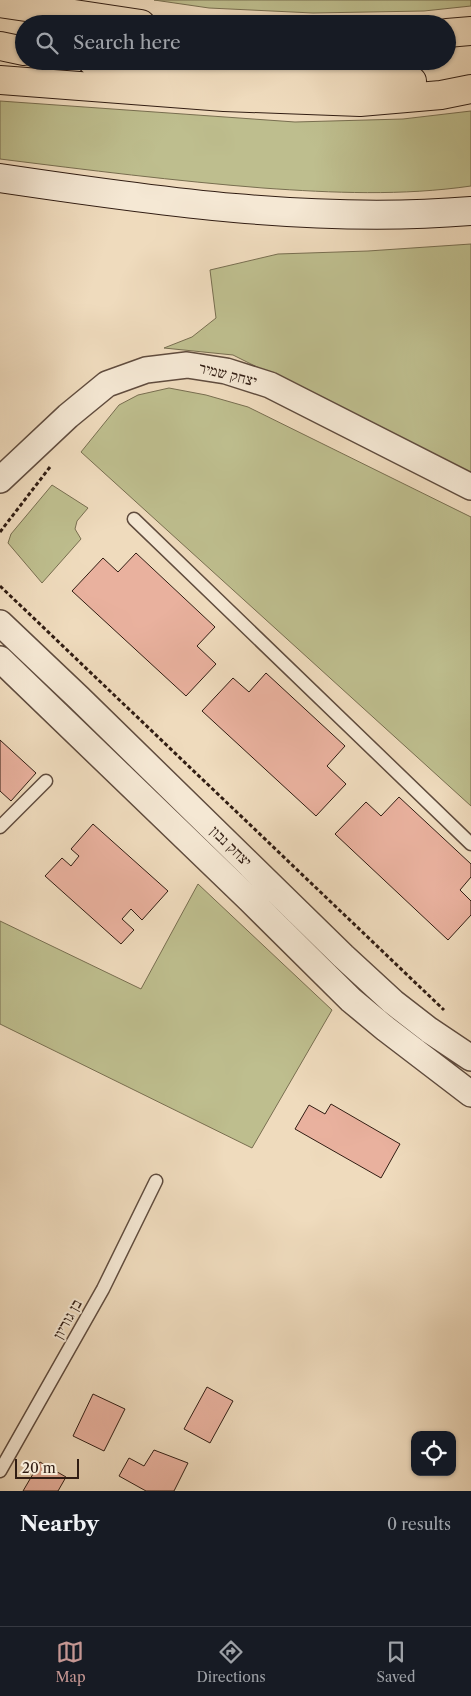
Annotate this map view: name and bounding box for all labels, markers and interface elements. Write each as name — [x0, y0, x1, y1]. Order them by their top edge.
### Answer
search box — [15, 15, 456, 70]
icon: search — [33, 29, 61, 57]
text: Search here — [73, 31, 181, 54]
street label: יצחק שמיר — [197, 358, 259, 390]
street label: יצחק נבון — [206, 822, 256, 870]
street label: בן גוריון — [48, 1296, 86, 1342]
map controls — [411, 1431, 456, 1476]
button: locate — [411, 1431, 456, 1476]
scale bar — [15, 1456, 79, 1479]
text: 20 m — [22, 1459, 56, 1477]
text: Nearby — [20, 1511, 99, 1536]
text: 0 results — [387, 1514, 451, 1534]
tab: Map — [55, 1638, 86, 1686]
tab: Directions — [196, 1638, 266, 1686]
tab: Saved — [377, 1638, 415, 1686]

